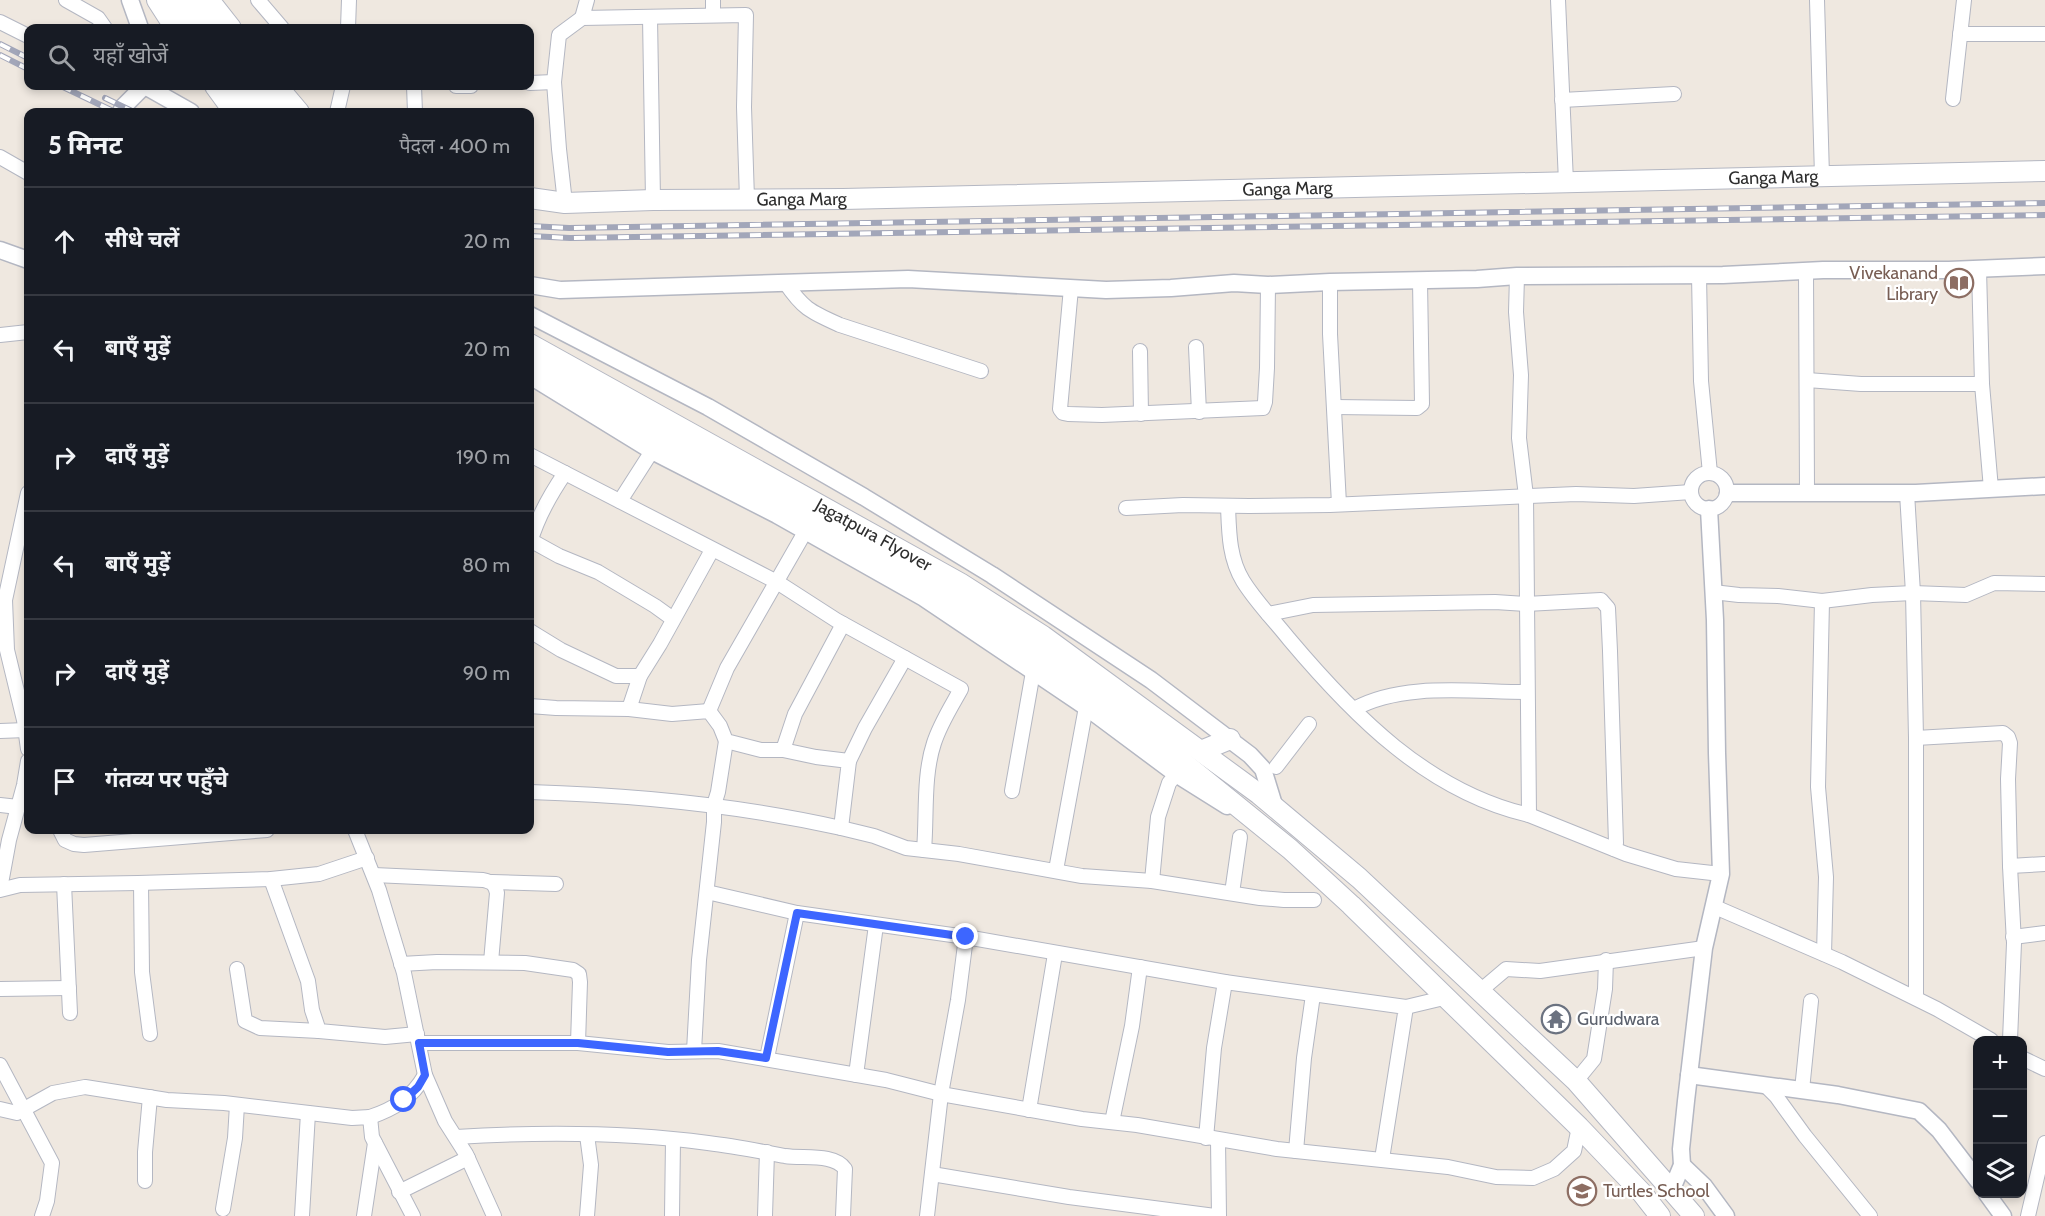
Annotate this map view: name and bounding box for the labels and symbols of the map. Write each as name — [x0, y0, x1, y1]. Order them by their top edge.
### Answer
street label: Ganga Marg — [1728, 165, 1820, 189]
street label: Ganga Marg — [1242, 177, 1334, 201]
street label: Ganga Marg — [756, 188, 848, 210]
place label: Vivekanand Library — [1849, 262, 1938, 305]
library icon: Vivekanand Library — [1943, 267, 1975, 299]
street label: Jagatpura Flyover — [810, 493, 936, 576]
route end — [952, 923, 978, 949]
temple icon: Gurudwara — [1540, 1003, 1572, 1035]
place label: Gurudwara — [1577, 1008, 1660, 1030]
route start — [390, 1086, 416, 1112]
school or university icon: Turtles School — [1566, 1175, 1598, 1207]
place label: Turtles School — [1603, 1180, 1710, 1202]

